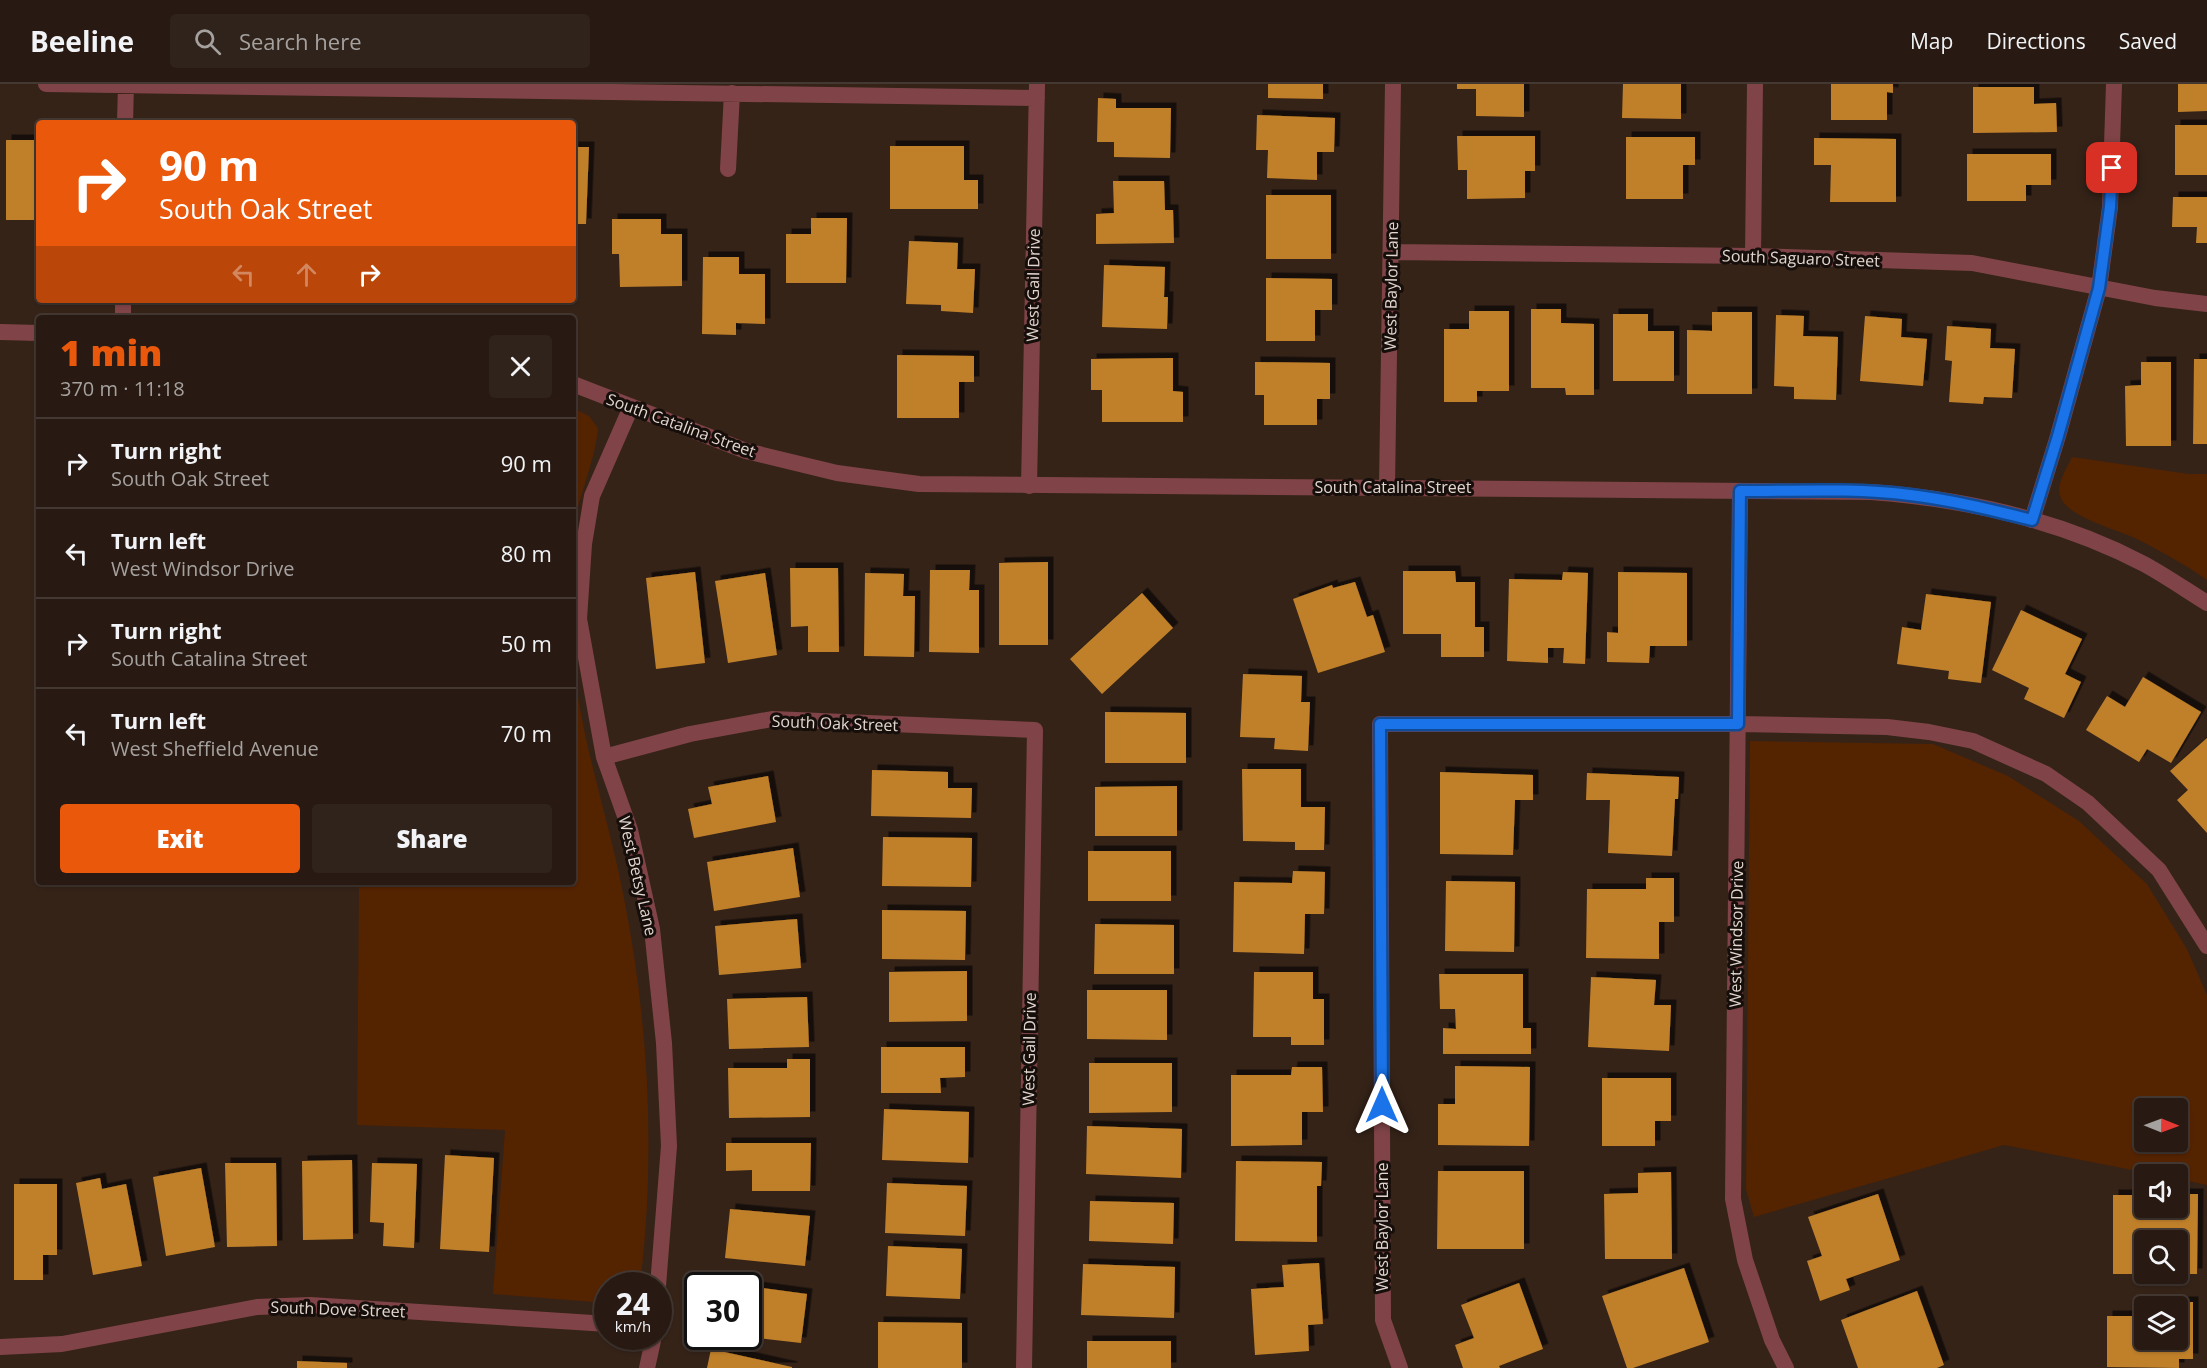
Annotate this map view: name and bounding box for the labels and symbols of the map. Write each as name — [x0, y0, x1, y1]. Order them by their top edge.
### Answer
pin — [2086, 142, 2137, 193]
street label: West Baylor Lane — [1379, 221, 1403, 351]
street label: West Gail Drive — [1021, 228, 1045, 342]
street label: South Saguaro Street — [1722, 244, 1881, 272]
street label: South Catalina Street — [603, 388, 759, 462]
street label: South Catalina Street — [1314, 476, 1472, 498]
street label: South Oak Street — [771, 710, 899, 736]
street label: West Betsy Lane — [614, 814, 662, 938]
street label: West Windsor Drive — [1724, 860, 1748, 1008]
street label: West Gail Drive — [1017, 992, 1041, 1106]
position arrow — [1350, 1073, 1414, 1137]
north arrow — [2134, 1098, 2188, 1152]
street label: West Baylor Lane — [1371, 1163, 1393, 1291]
speed limit sign: 30 — [684, 1272, 762, 1350]
street label: South Dove Street — [270, 1296, 406, 1322]

